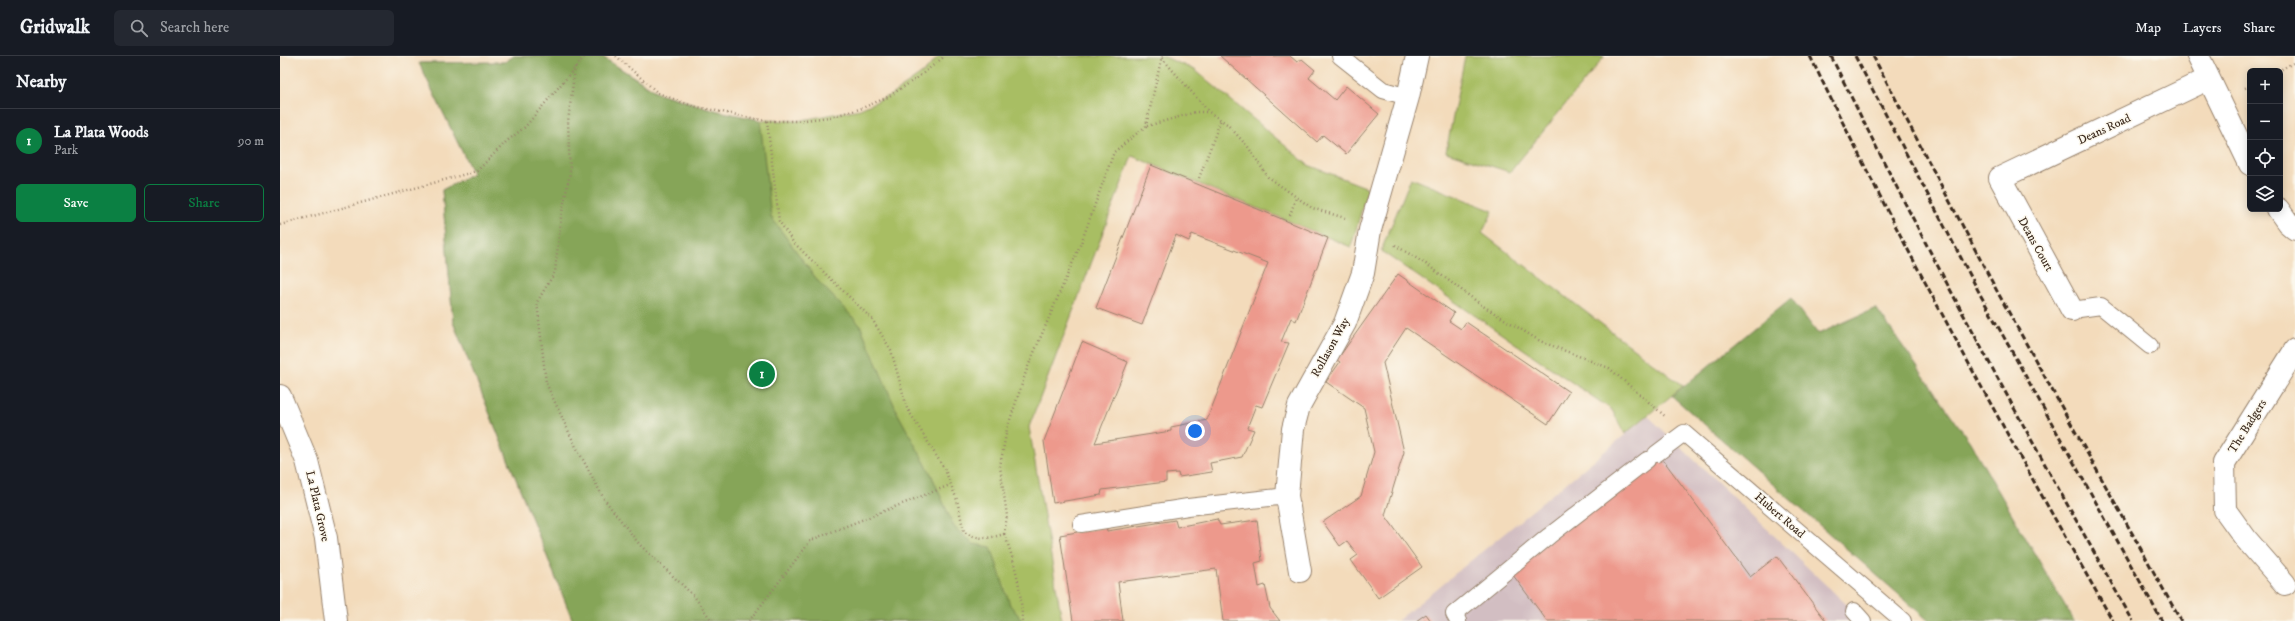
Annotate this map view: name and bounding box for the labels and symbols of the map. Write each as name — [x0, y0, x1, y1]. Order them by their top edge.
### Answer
street label: Deans Road — [2075, 111, 2133, 148]
street label: Deans Court — [2015, 214, 2057, 274]
street label: Rollason Way — [1308, 315, 1353, 380]
pin: 1 — [749, 359, 775, 389]
street label: The Badgers — [2225, 396, 2270, 456]
your location — [1185, 421, 1205, 441]
street label: La Plata Grove — [302, 469, 333, 543]
street label: Hubert Road — [1751, 489, 1808, 541]

